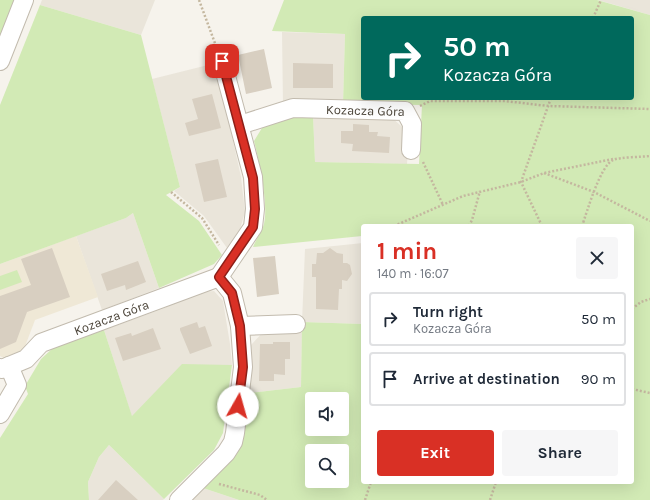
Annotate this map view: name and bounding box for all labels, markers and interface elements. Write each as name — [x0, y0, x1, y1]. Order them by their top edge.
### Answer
text: 50 m — [443, 30, 511, 63]
icon: right — [377, 32, 429, 84]
pin — [205, 44, 239, 78]
icon: arrive — [211, 50, 233, 72]
text: Kozacza Góra — [443, 64, 552, 86]
street label: Kozacza Góra — [326, 102, 405, 119]
text: 1 min — [377, 237, 437, 265]
button: close — [576, 237, 618, 279]
text: 140 m · 16:07 — [377, 266, 449, 281]
street label: Kozacza Góra — [72, 297, 151, 338]
text: Turn right — [413, 303, 483, 321]
icon: right — [379, 308, 401, 330]
text: 50 m — [581, 310, 616, 328]
text: Kozacza Góra — [413, 321, 492, 336]
icon: arrive — [379, 368, 401, 390]
text: Arrive at destination — [413, 370, 560, 388]
text: 90 m — [581, 370, 616, 388]
position arrow — [217, 385, 259, 427]
map controls — [305, 392, 349, 488]
button: sound — [305, 392, 349, 436]
button: Exit — [377, 430, 494, 476]
button: Share — [502, 430, 618, 476]
button: search — [305, 444, 349, 488]

